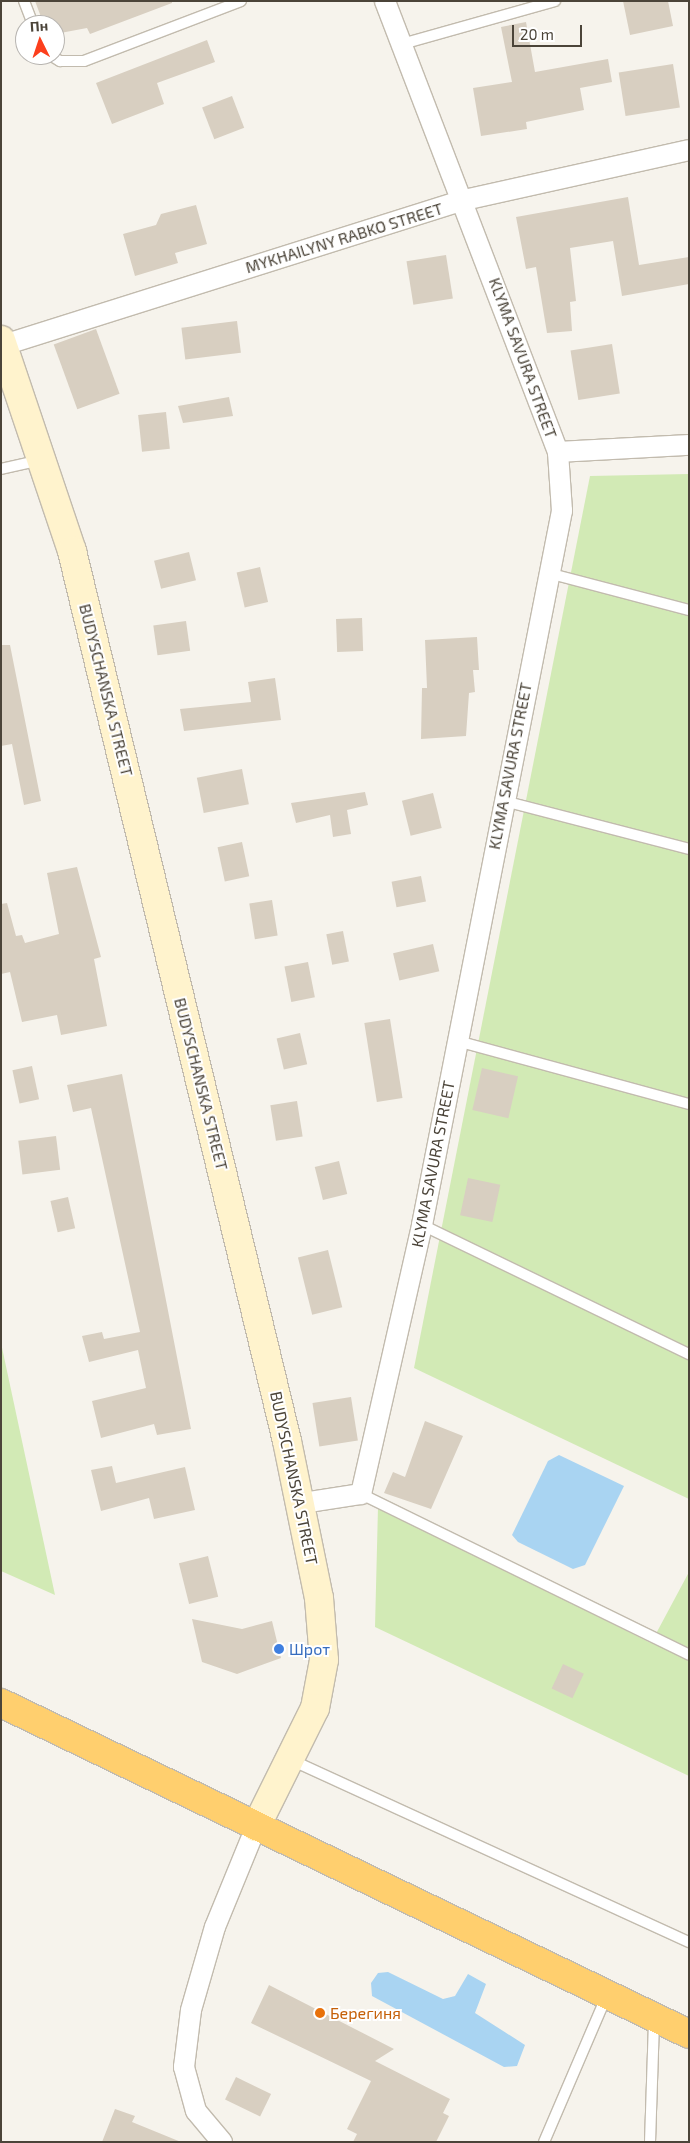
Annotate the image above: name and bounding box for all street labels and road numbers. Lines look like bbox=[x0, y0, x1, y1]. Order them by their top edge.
street label: MYKHAILYNY RABKO STREET bbox=[243, 199, 445, 277]
street label: KLYMA SAVURA STREET bbox=[485, 275, 561, 441]
street label: BUDYSCHANSKA STREET bbox=[75, 602, 137, 778]
street label: KLYMA SAVURA STREET bbox=[484, 681, 536, 851]
street label: BUDYSCHANSKA STREET bbox=[170, 996, 232, 1172]
street label: KLYMA SAVURA STREET bbox=[407, 1079, 459, 1249]
street label: BUDYSCHANSKA STREET bbox=[266, 1389, 322, 1567]

